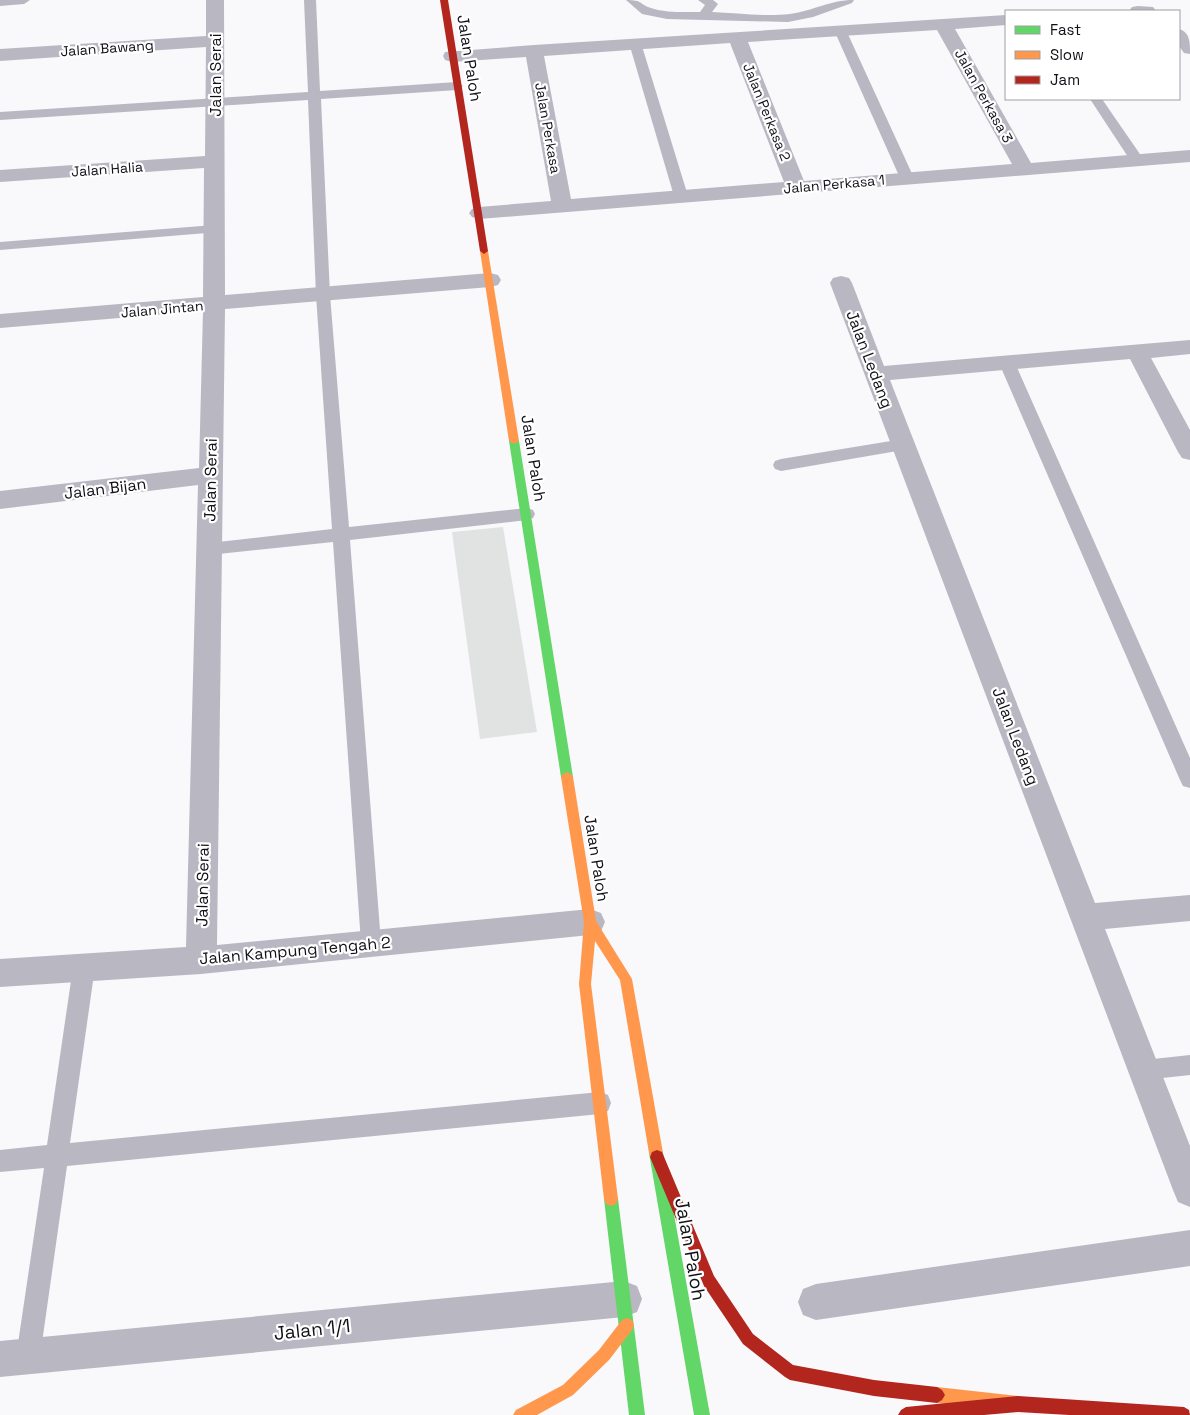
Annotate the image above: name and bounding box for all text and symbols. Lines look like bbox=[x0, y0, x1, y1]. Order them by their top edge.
legend bbox=[1005, 10, 1180, 100]
street label: Jalan Paloh bbox=[452, 13, 487, 103]
text: Fast bbox=[1050, 20, 1081, 39]
street label: Jalan Serai bbox=[205, 33, 226, 117]
street label: Jalan Bawang bbox=[60, 36, 154, 60]
text: Slow bbox=[1050, 45, 1084, 64]
street label: Jalan Perkasa 3 bbox=[951, 46, 1017, 146]
street label: Jalan Perkasa 2 bbox=[739, 60, 795, 164]
text: Jam bbox=[1050, 70, 1080, 89]
street label: Jalan Perkasa bbox=[531, 81, 565, 175]
street label: Jalan Halia bbox=[71, 158, 143, 180]
street label: Jalan Perkasa 1 bbox=[783, 171, 885, 197]
street label: Jalan Jintan bbox=[120, 296, 204, 322]
street label: Jalan Ledang bbox=[841, 307, 898, 411]
street label: Jalan Paloh bbox=[516, 413, 551, 503]
street label: Jalan Serai bbox=[199, 438, 222, 522]
street label: Jalan Bijan bbox=[63, 473, 147, 504]
street label: Jalan Ledang bbox=[987, 684, 1044, 788]
street label: Jalan Paloh bbox=[579, 813, 614, 903]
street label: Jalan Serai bbox=[191, 843, 214, 927]
street label: Jalan Kampung Tengah 2 bbox=[198, 932, 392, 969]
street label: Jalan Paloh bbox=[669, 1196, 712, 1302]
street label: Jalan 1/1 bbox=[273, 1313, 352, 1346]

